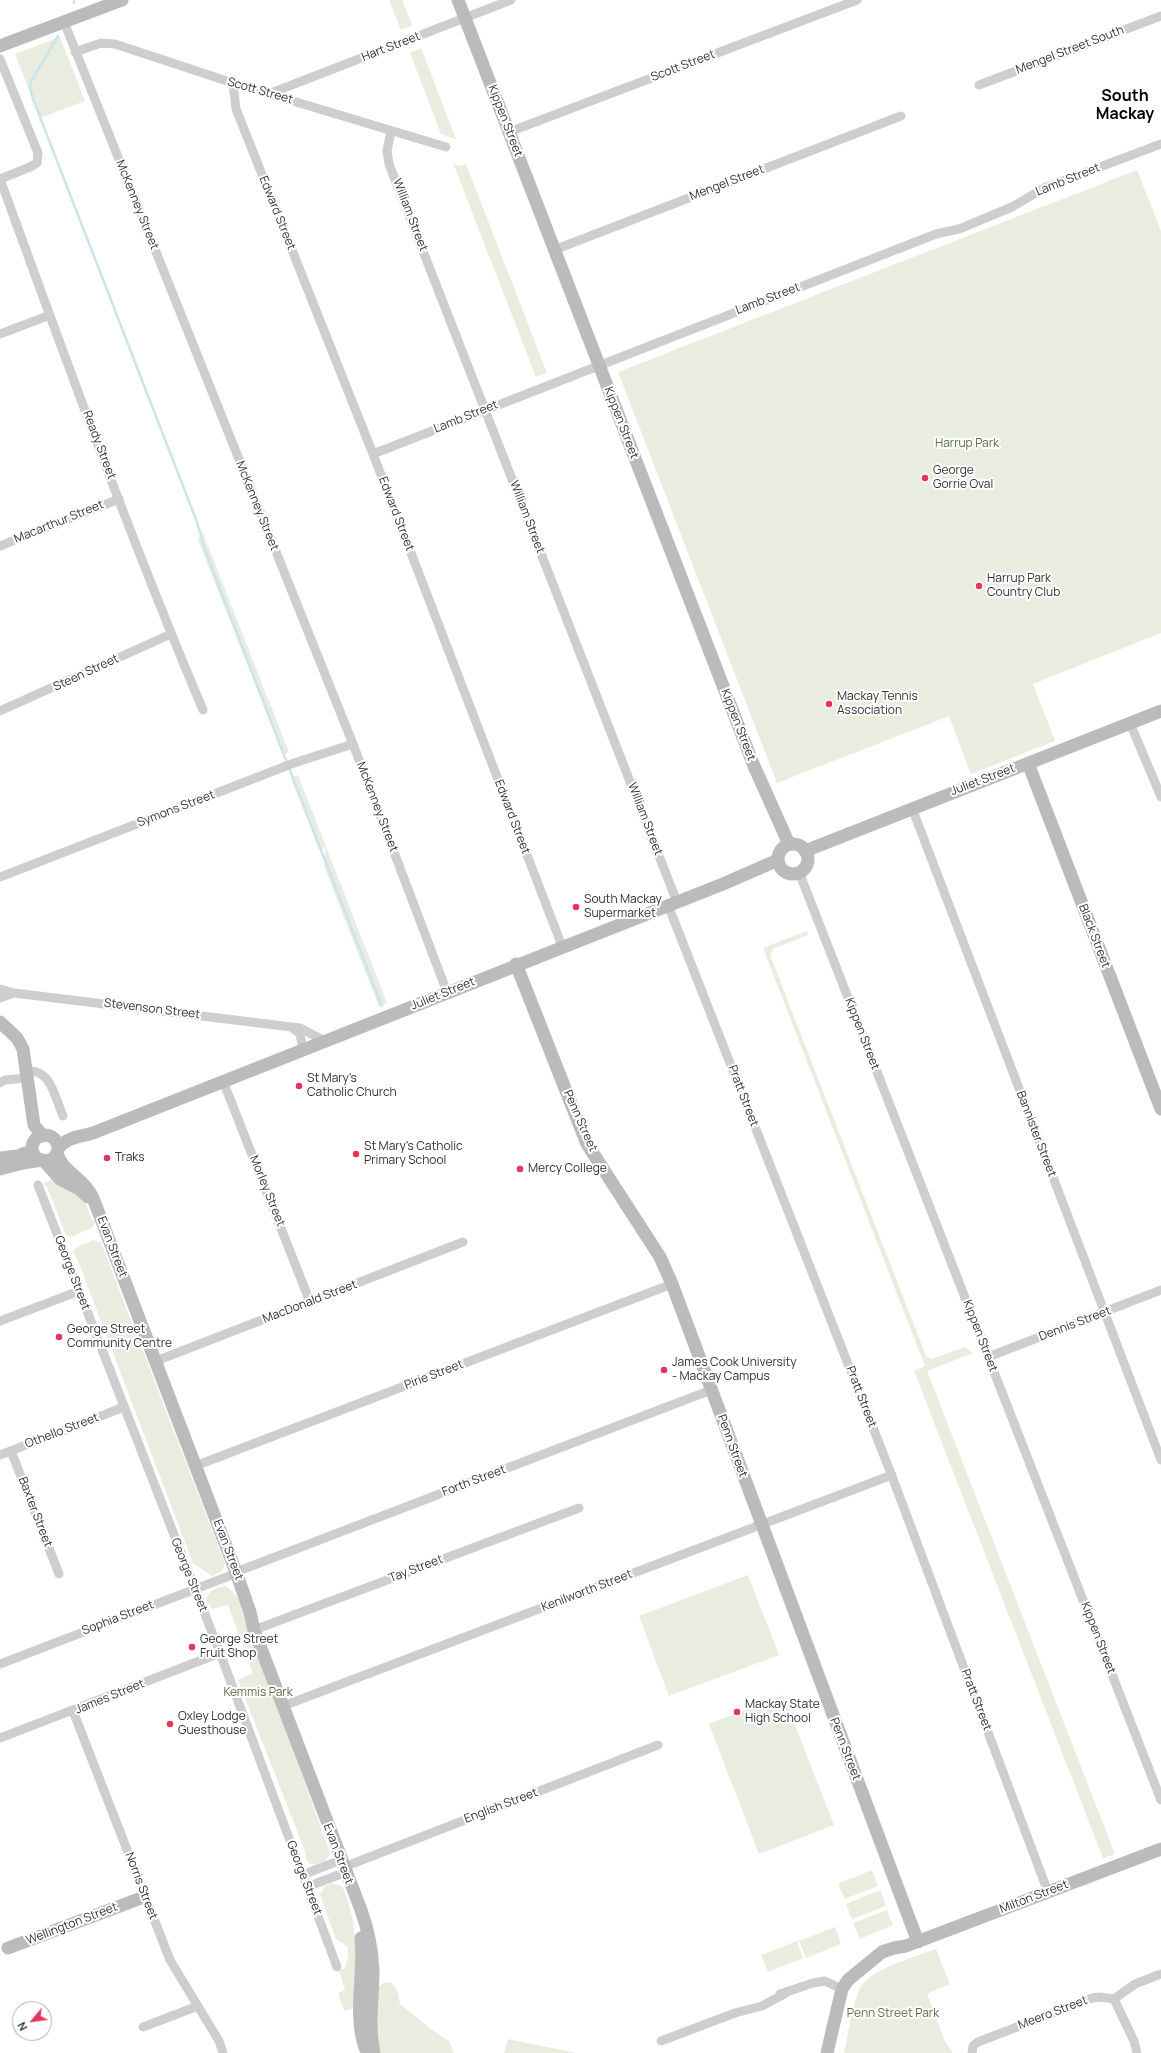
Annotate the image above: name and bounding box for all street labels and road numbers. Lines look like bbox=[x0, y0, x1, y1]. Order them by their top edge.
street label: Mengel Street South bbox=[1014, 23, 1126, 77]
street label: Hart Street bbox=[360, 29, 422, 65]
street label: Scott Street bbox=[649, 47, 717, 85]
street label: Scott Street bbox=[226, 75, 294, 107]
street label: Kippen Street bbox=[485, 83, 525, 159]
street label: McKenney Street bbox=[112, 158, 162, 252]
street label: Lamb Street bbox=[1034, 161, 1102, 199]
street label: Mengel Street bbox=[688, 162, 766, 204]
street label: Edward Street bbox=[256, 174, 298, 252]
street label: William Street bbox=[390, 177, 430, 253]
street label: Lamb Street bbox=[734, 280, 802, 318]
street label: Kippen Street bbox=[601, 385, 641, 461]
street label: Lamb Street bbox=[432, 398, 500, 436]
street label: Ready Street bbox=[79, 409, 119, 481]
street label: McKenney Street bbox=[232, 459, 282, 553]
street label: Edward Street bbox=[375, 475, 417, 553]
street label: William Street bbox=[507, 479, 547, 555]
street label: Macarthur Street bbox=[12, 497, 106, 547]
street label: Steen Street bbox=[51, 652, 121, 694]
street label: Kippen Street bbox=[718, 687, 758, 763]
street label: McKenney Street bbox=[353, 760, 401, 854]
street label: Juliet Street bbox=[949, 761, 1017, 799]
street label: Edward Street bbox=[491, 778, 533, 856]
street label: William Street bbox=[625, 781, 665, 857]
street label: Symons Street bbox=[135, 788, 217, 830]
street label: Black Street bbox=[1075, 902, 1113, 970]
street label: Juliet Street bbox=[409, 975, 477, 1013]
street label: Stevenson Street bbox=[103, 996, 201, 1022]
street label: Kippen Street bbox=[842, 996, 882, 1072]
street label: Pratt Street bbox=[725, 1063, 761, 1129]
street label: Penn Street bbox=[560, 1088, 600, 1154]
street label: Bannister Street bbox=[1013, 1089, 1059, 1179]
street label: Morley Street bbox=[246, 1153, 288, 1229]
street label: Evan Street bbox=[94, 1215, 130, 1279]
street label: George Street bbox=[51, 1234, 93, 1312]
street label: MacDonald Street bbox=[261, 1277, 359, 1327]
street label: Kippen Street bbox=[960, 1298, 1000, 1374]
street label: Dennis Street bbox=[1037, 1304, 1113, 1344]
street label: Pirie Street bbox=[403, 1357, 465, 1393]
street label: Pratt Street bbox=[843, 1364, 879, 1430]
street label: Othello Street bbox=[23, 1410, 101, 1452]
street label: Penn Street bbox=[714, 1413, 750, 1479]
street label: Forth Street bbox=[440, 1462, 508, 1500]
street label: Baxter Street bbox=[15, 1475, 55, 1549]
street label: Evan Street bbox=[210, 1518, 246, 1582]
street label: George Street bbox=[168, 1536, 210, 1614]
street label: Tay Street bbox=[387, 1552, 445, 1586]
street label: Kenilworth Street bbox=[540, 1567, 634, 1615]
street label: Sophia Street bbox=[80, 1598, 156, 1638]
street label: Kippen Street bbox=[1078, 1600, 1118, 1676]
street label: Pratt Street bbox=[958, 1667, 994, 1733]
street label: James Street bbox=[73, 1677, 147, 1717]
street label: Penn Street bbox=[826, 1716, 864, 1782]
street label: English Street bbox=[462, 1785, 540, 1827]
street label: Evan Street bbox=[320, 1822, 356, 1886]
street label: George Street bbox=[283, 1839, 325, 1917]
street label: Norris Street bbox=[122, 1850, 160, 1922]
street label: Milton Street bbox=[998, 1877, 1070, 1917]
street label: Wellington Street bbox=[24, 1900, 120, 1948]
street label: Meero Street bbox=[1016, 1993, 1090, 2033]

